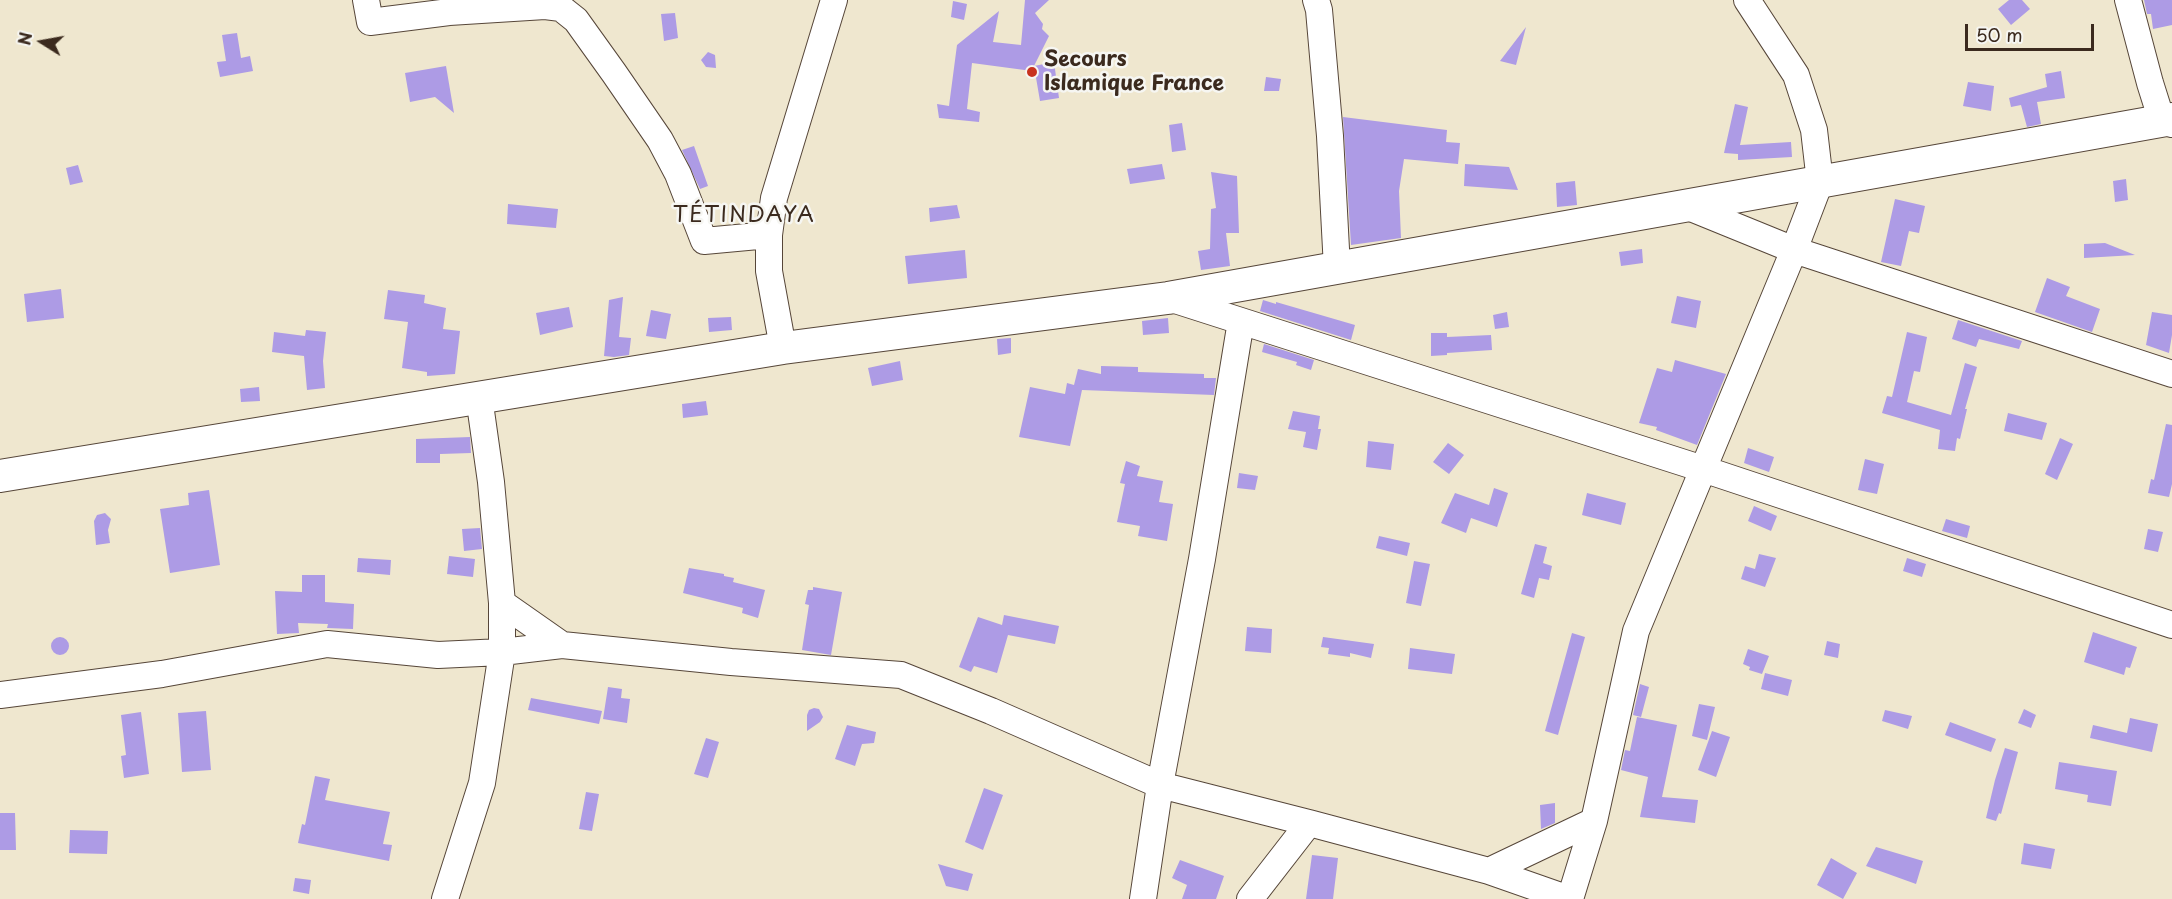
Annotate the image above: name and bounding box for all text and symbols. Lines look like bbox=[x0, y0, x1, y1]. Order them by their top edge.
north arrow bbox=[12, 12, 72, 72]
scale bar bbox=[1968, 12, 2097, 50]
text: 50 m bbox=[1976, 21, 2023, 48]
text: N bbox=[11, 30, 37, 47]
place label: Secours Islamique France bbox=[1044, 47, 1224, 97]
marker: Secours Islamique France bbox=[1025, 65, 1039, 79]
district label: TÉTINDAYA bbox=[673, 203, 815, 229]

